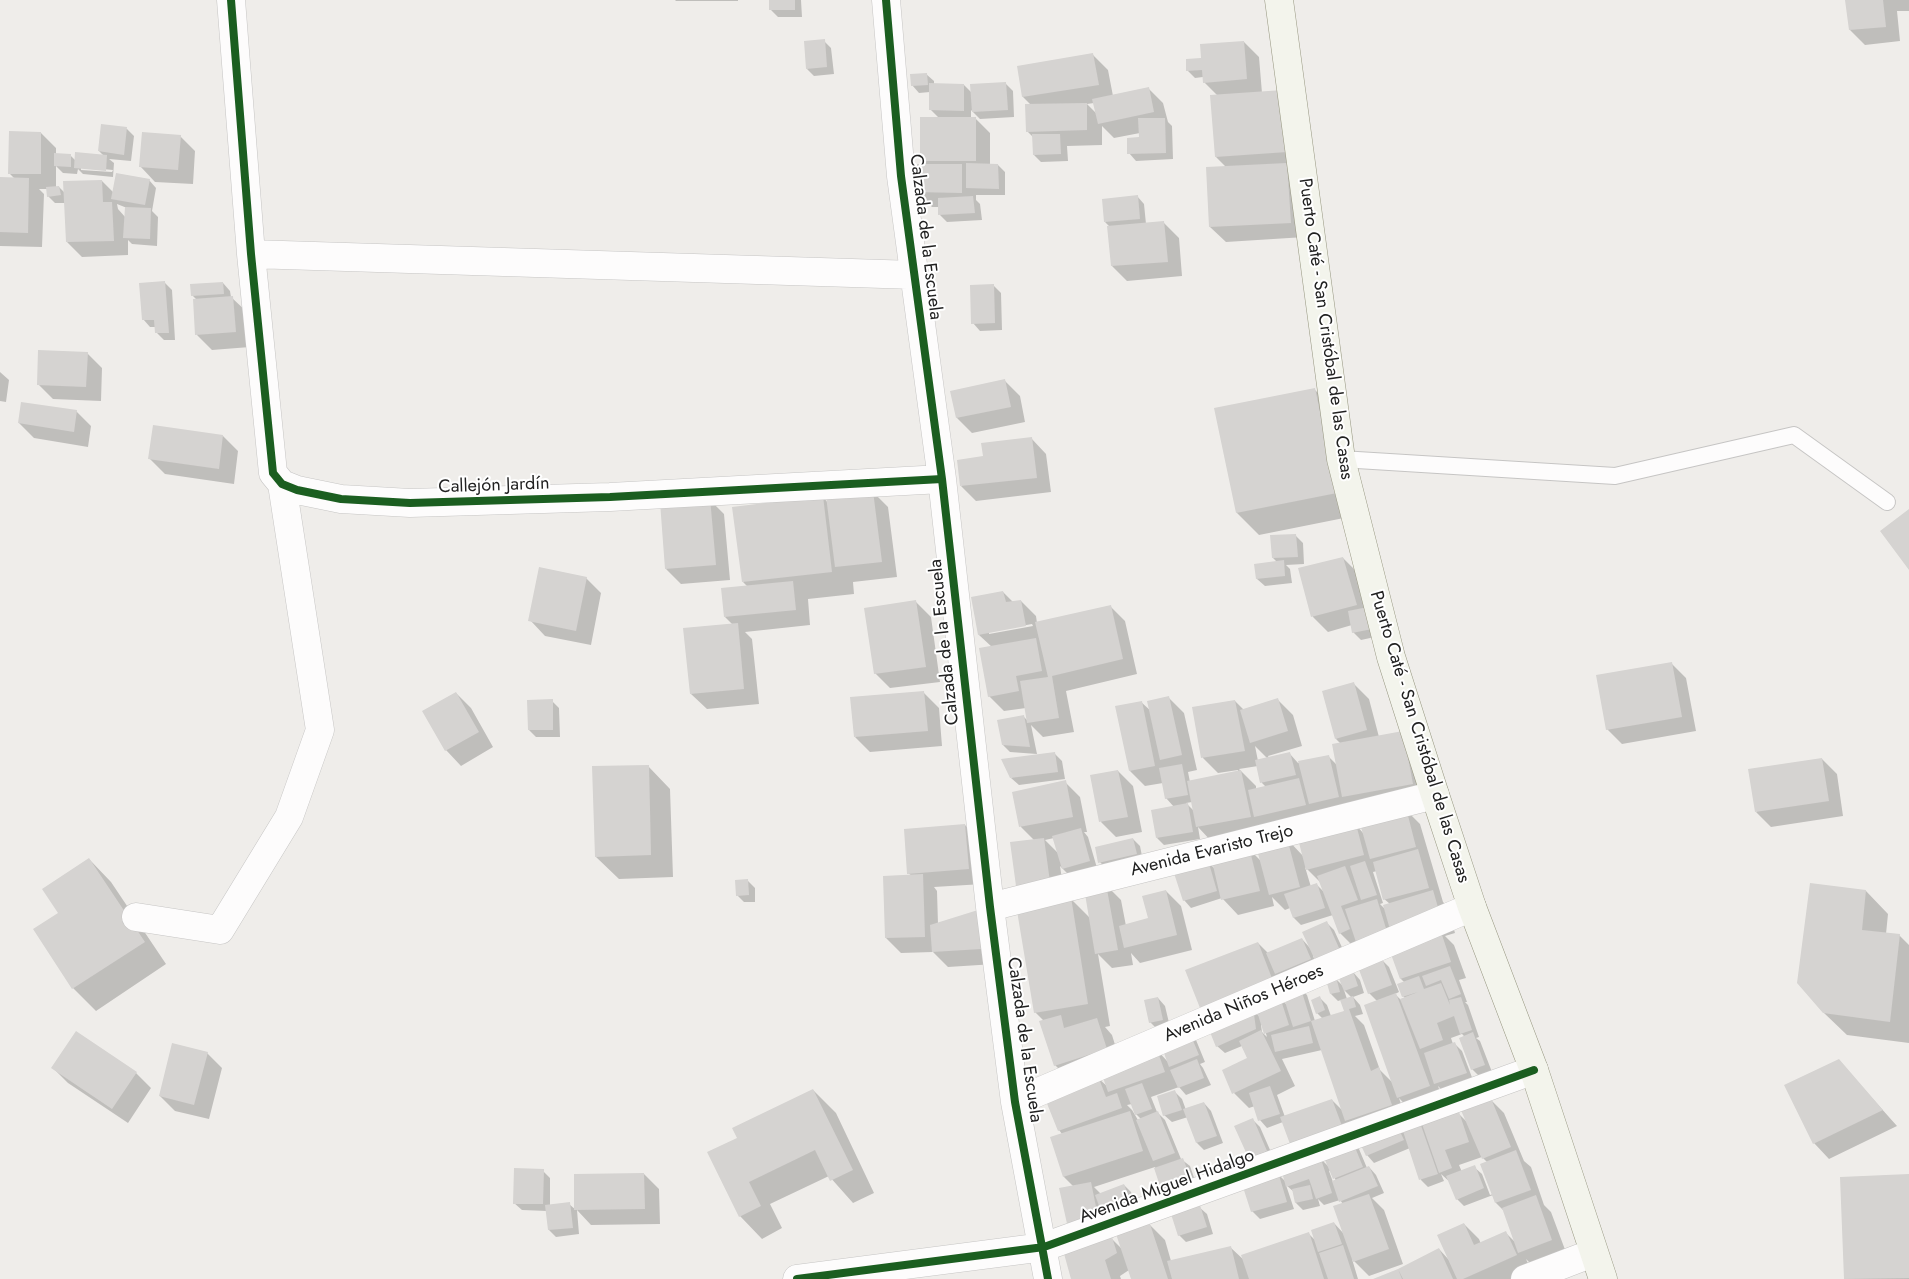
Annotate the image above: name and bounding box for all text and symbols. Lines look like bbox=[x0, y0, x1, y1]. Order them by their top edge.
street label: Calzada de la Escuela bbox=[904, 153, 946, 321]
street label: Puerto Caté - San Cristóbal de las Casas bbox=[1293, 177, 1357, 481]
street label: Callejón Jardín bbox=[438, 473, 550, 499]
street label: Calzada de la Escuela bbox=[926, 558, 964, 726]
street label: Puerto Caté - San Cristóbal de las Casas bbox=[1364, 588, 1474, 886]
street label: Avenida Evaristo Trejo bbox=[1128, 820, 1296, 882]
street label: Calzada de la Escuela bbox=[1002, 956, 1046, 1124]
street label: Avenida Niños Héroes bbox=[1161, 961, 1327, 1047]
street label: Avenida Miguel Hidalgo bbox=[1076, 1145, 1258, 1229]

